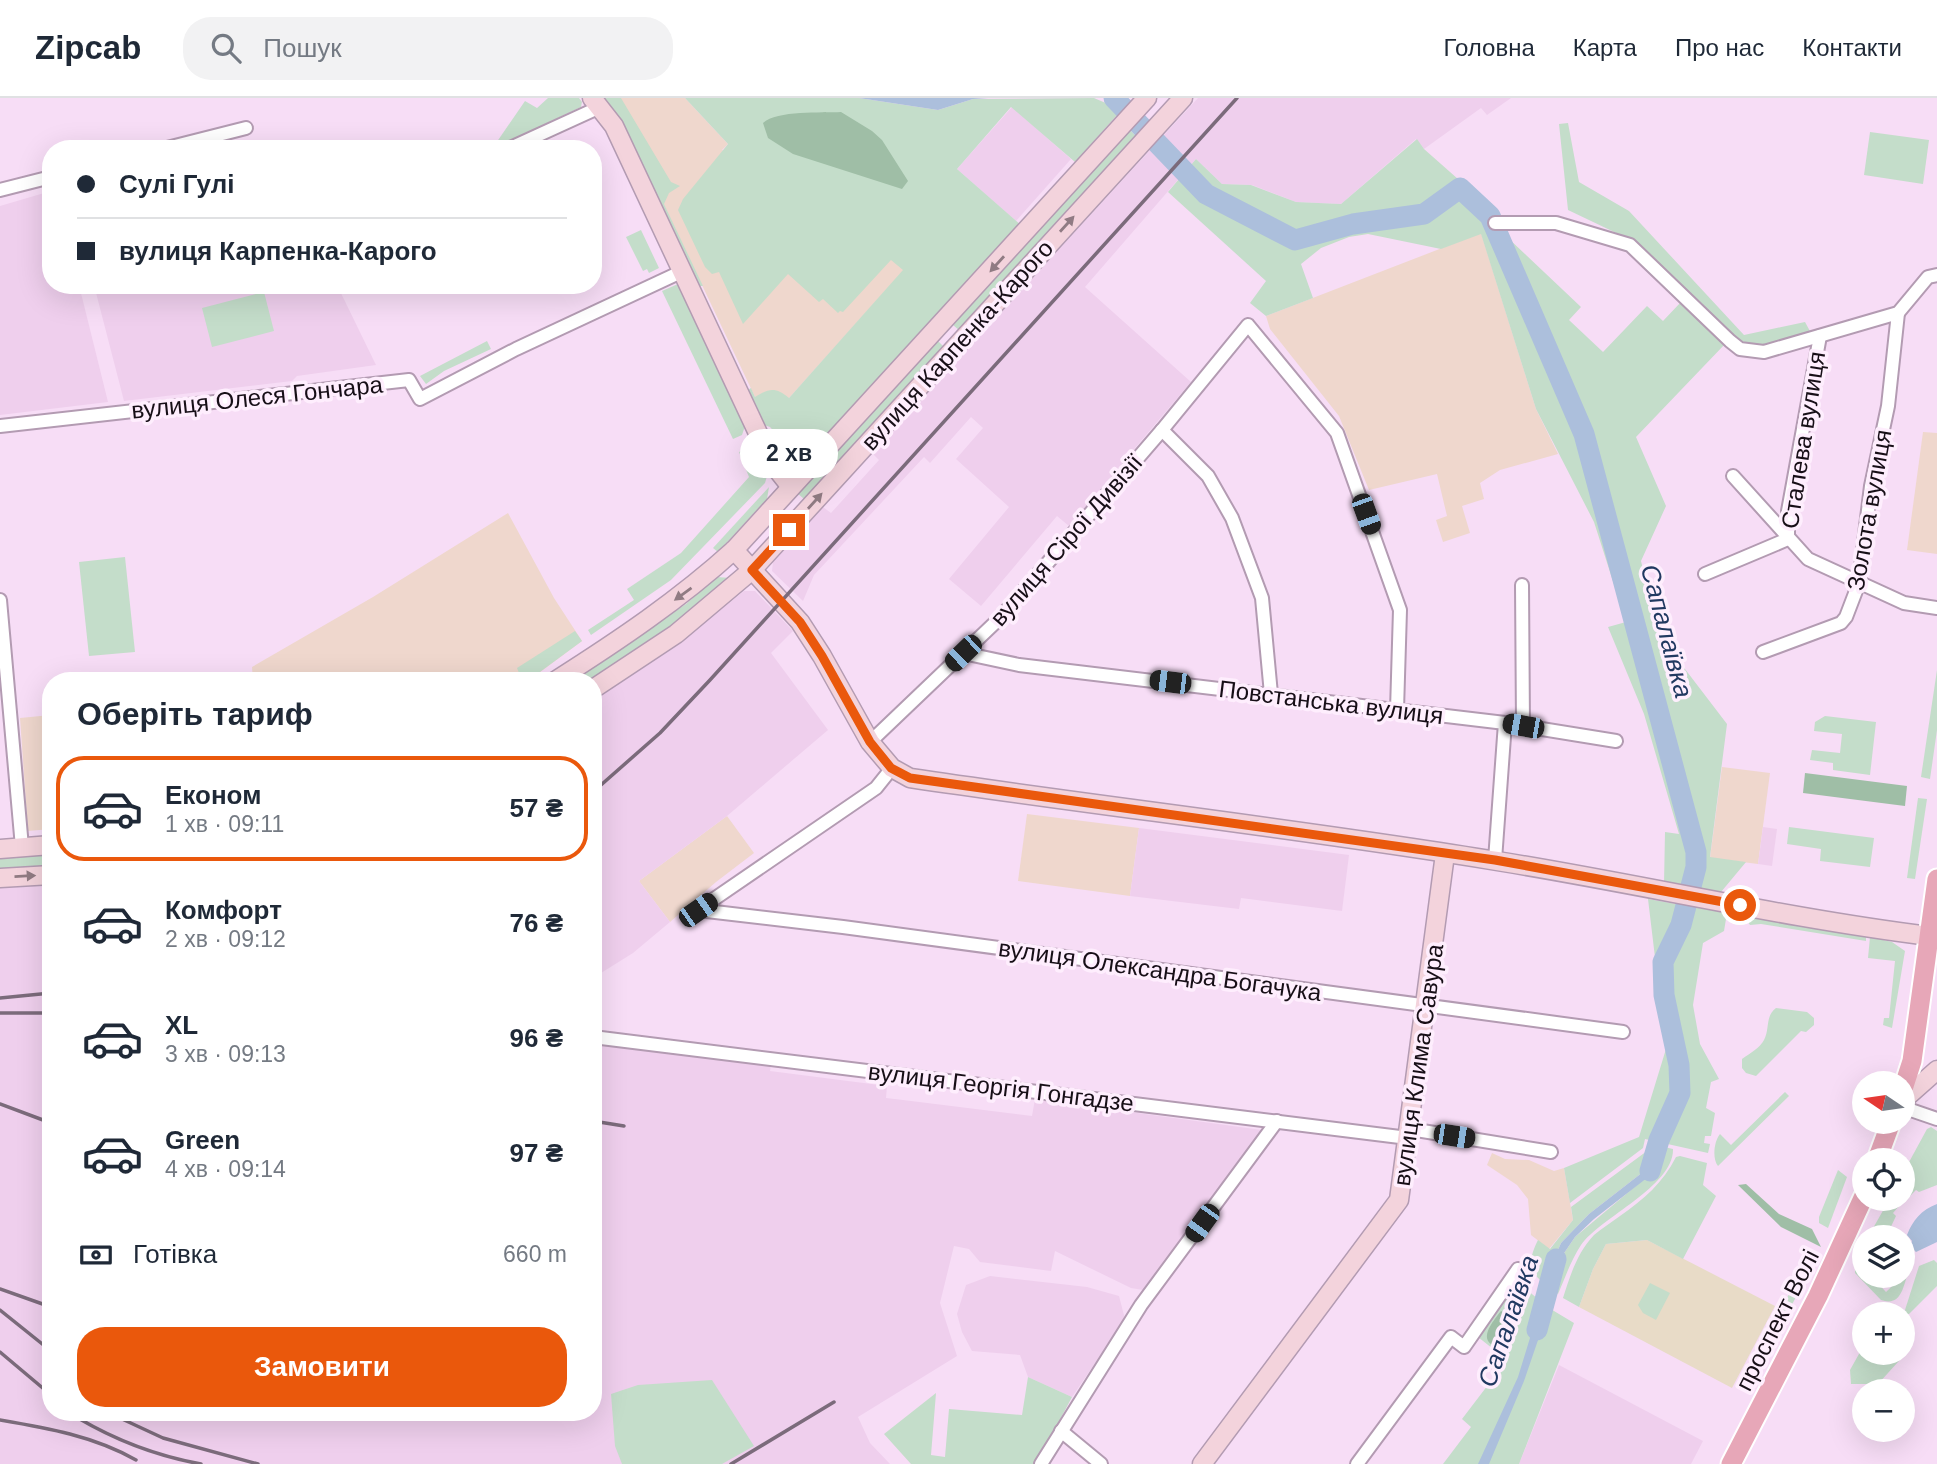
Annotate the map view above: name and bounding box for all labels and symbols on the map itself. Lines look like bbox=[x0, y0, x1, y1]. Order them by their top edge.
one-way arrow bbox=[1059, 215, 1075, 233]
street label: вулиця Карпенка-Карого bbox=[856, 235, 1058, 455]
one-way arrow bbox=[989, 255, 1005, 272]
street label: Сталева вулиця bbox=[1776, 349, 1830, 531]
street label: вулиця Олеся Гончара bbox=[130, 370, 385, 424]
street label: Золота вулиця bbox=[1842, 427, 1896, 593]
callout: 2 хв bbox=[740, 428, 838, 478]
street label: вулиця Сірої Дивізії bbox=[984, 449, 1148, 631]
car bbox=[1349, 491, 1384, 537]
one-way arrow bbox=[807, 492, 823, 510]
route end bbox=[773, 514, 805, 546]
water label: Сапалаївка bbox=[1635, 561, 1699, 701]
one-way arrow bbox=[674, 587, 692, 602]
car bbox=[941, 631, 986, 675]
car bbox=[1148, 669, 1193, 695]
street label: Повстанська вулиця bbox=[1217, 675, 1445, 729]
car bbox=[1501, 712, 1546, 740]
one-way arrow bbox=[15, 871, 37, 882]
car bbox=[675, 889, 722, 931]
route start bbox=[1724, 889, 1756, 921]
street label: вулиця Олександра Богачука bbox=[997, 934, 1324, 1006]
street label: вулиця Клима Савура bbox=[1388, 942, 1448, 1188]
street label: вулиця Георгія Гонгадзе bbox=[867, 1057, 1135, 1117]
north arrow bbox=[1852, 1071, 1914, 1134]
car bbox=[1432, 1122, 1477, 1150]
car bbox=[1182, 1200, 1223, 1246]
street label: проспект Волі bbox=[1730, 1245, 1824, 1395]
water label: Сапалаївка bbox=[1472, 1251, 1544, 1391]

